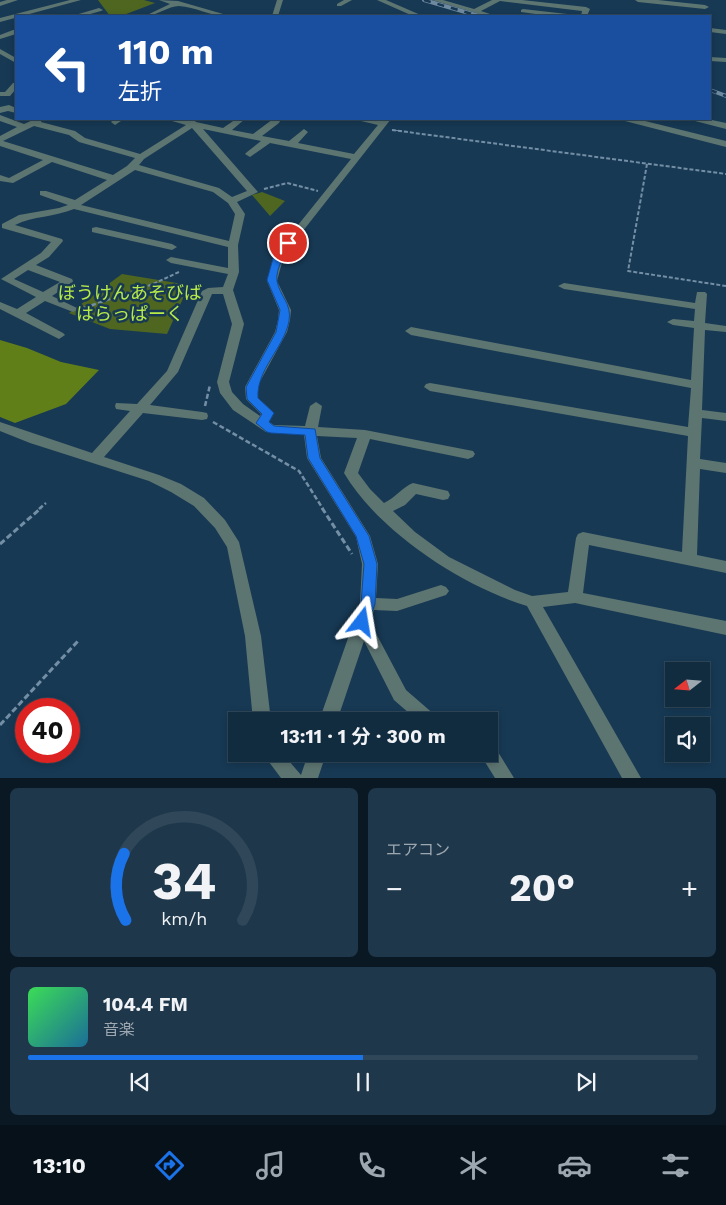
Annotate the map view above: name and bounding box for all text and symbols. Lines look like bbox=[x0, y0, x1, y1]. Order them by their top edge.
text: 110 m bbox=[118, 31, 214, 73]
icon: left bbox=[35, 35, 100, 100]
text: 左折 bbox=[118, 79, 162, 104]
pin bbox=[267, 222, 309, 264]
icon: arrive bbox=[274, 229, 302, 257]
park label: ぼうけんあそびば はらっぱーく bbox=[58, 282, 202, 324]
position arrow bbox=[335, 595, 387, 647]
north arrow bbox=[665, 662, 710, 708]
map controls bbox=[665, 662, 710, 762]
speed limit sign: 40 bbox=[15, 698, 80, 763]
button: sound bbox=[665, 717, 710, 762]
text: 13:11 · 1 分 · 300 m bbox=[280, 725, 446, 748]
text: エアコン bbox=[386, 840, 450, 859]
text: 34 bbox=[152, 851, 216, 912]
text: 20° bbox=[509, 866, 575, 910]
text: − bbox=[386, 872, 403, 905]
text: + bbox=[681, 872, 698, 905]
text: km/h bbox=[161, 908, 207, 929]
text: 104.4 FM bbox=[103, 993, 188, 1016]
text: 音楽 bbox=[103, 1020, 135, 1039]
icon: previous bbox=[126, 1068, 154, 1096]
icon: pause bbox=[349, 1068, 377, 1096]
icon: next bbox=[572, 1068, 600, 1096]
icon: directions bbox=[152, 1148, 187, 1183]
icon: music bbox=[253, 1148, 288, 1183]
icon: phone bbox=[354, 1148, 389, 1183]
icon: climate bbox=[456, 1148, 491, 1183]
icon: car bbox=[557, 1148, 592, 1183]
icon: filters bbox=[658, 1148, 693, 1183]
text: 13:10 bbox=[33, 1153, 86, 1178]

